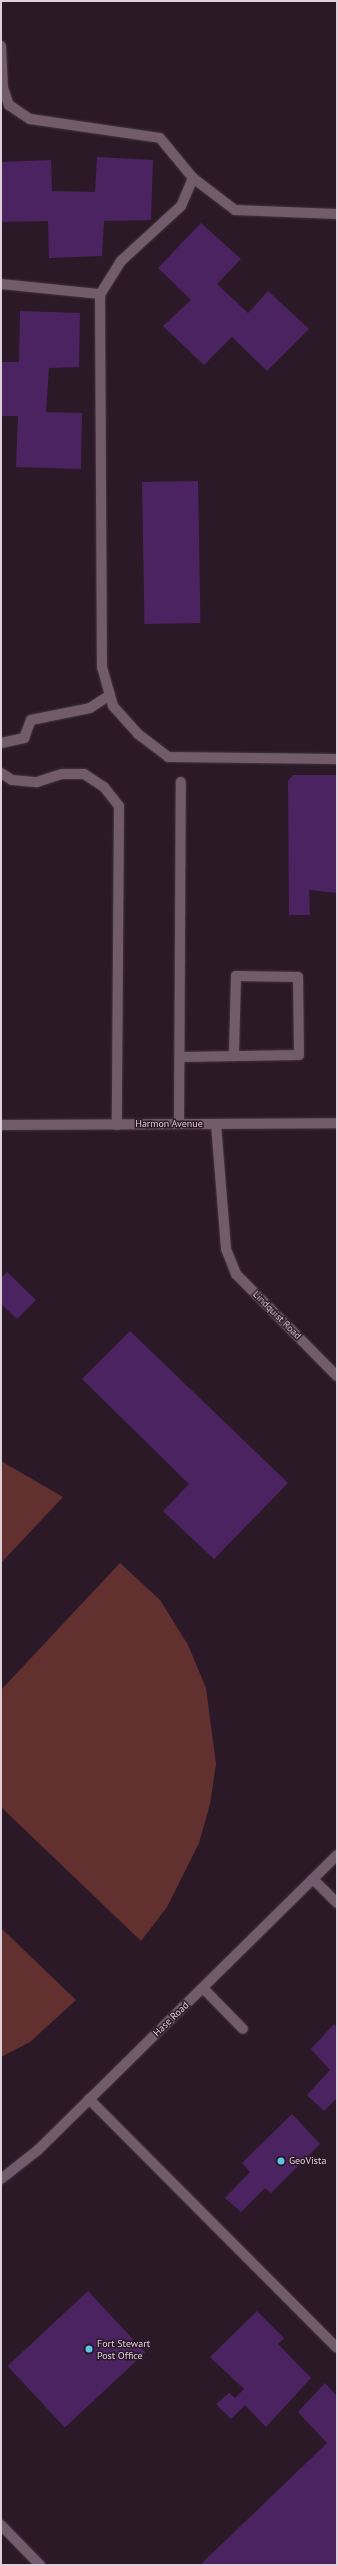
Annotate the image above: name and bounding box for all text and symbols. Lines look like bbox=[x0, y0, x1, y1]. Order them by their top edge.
street label: Harmon Avenue bbox=[135, 1118, 203, 1130]
street label: Lindquist Road bbox=[250, 1288, 304, 1342]
street label: Hase Road bbox=[151, 1999, 191, 2039]
place label: GeoVista bbox=[289, 2155, 326, 2167]
marker: GeoVista bbox=[276, 2156, 286, 2166]
place label: Fort Stewart Post Office bbox=[97, 2337, 150, 2360]
marker: Fort Stewart Post Office bbox=[84, 2344, 94, 2354]

